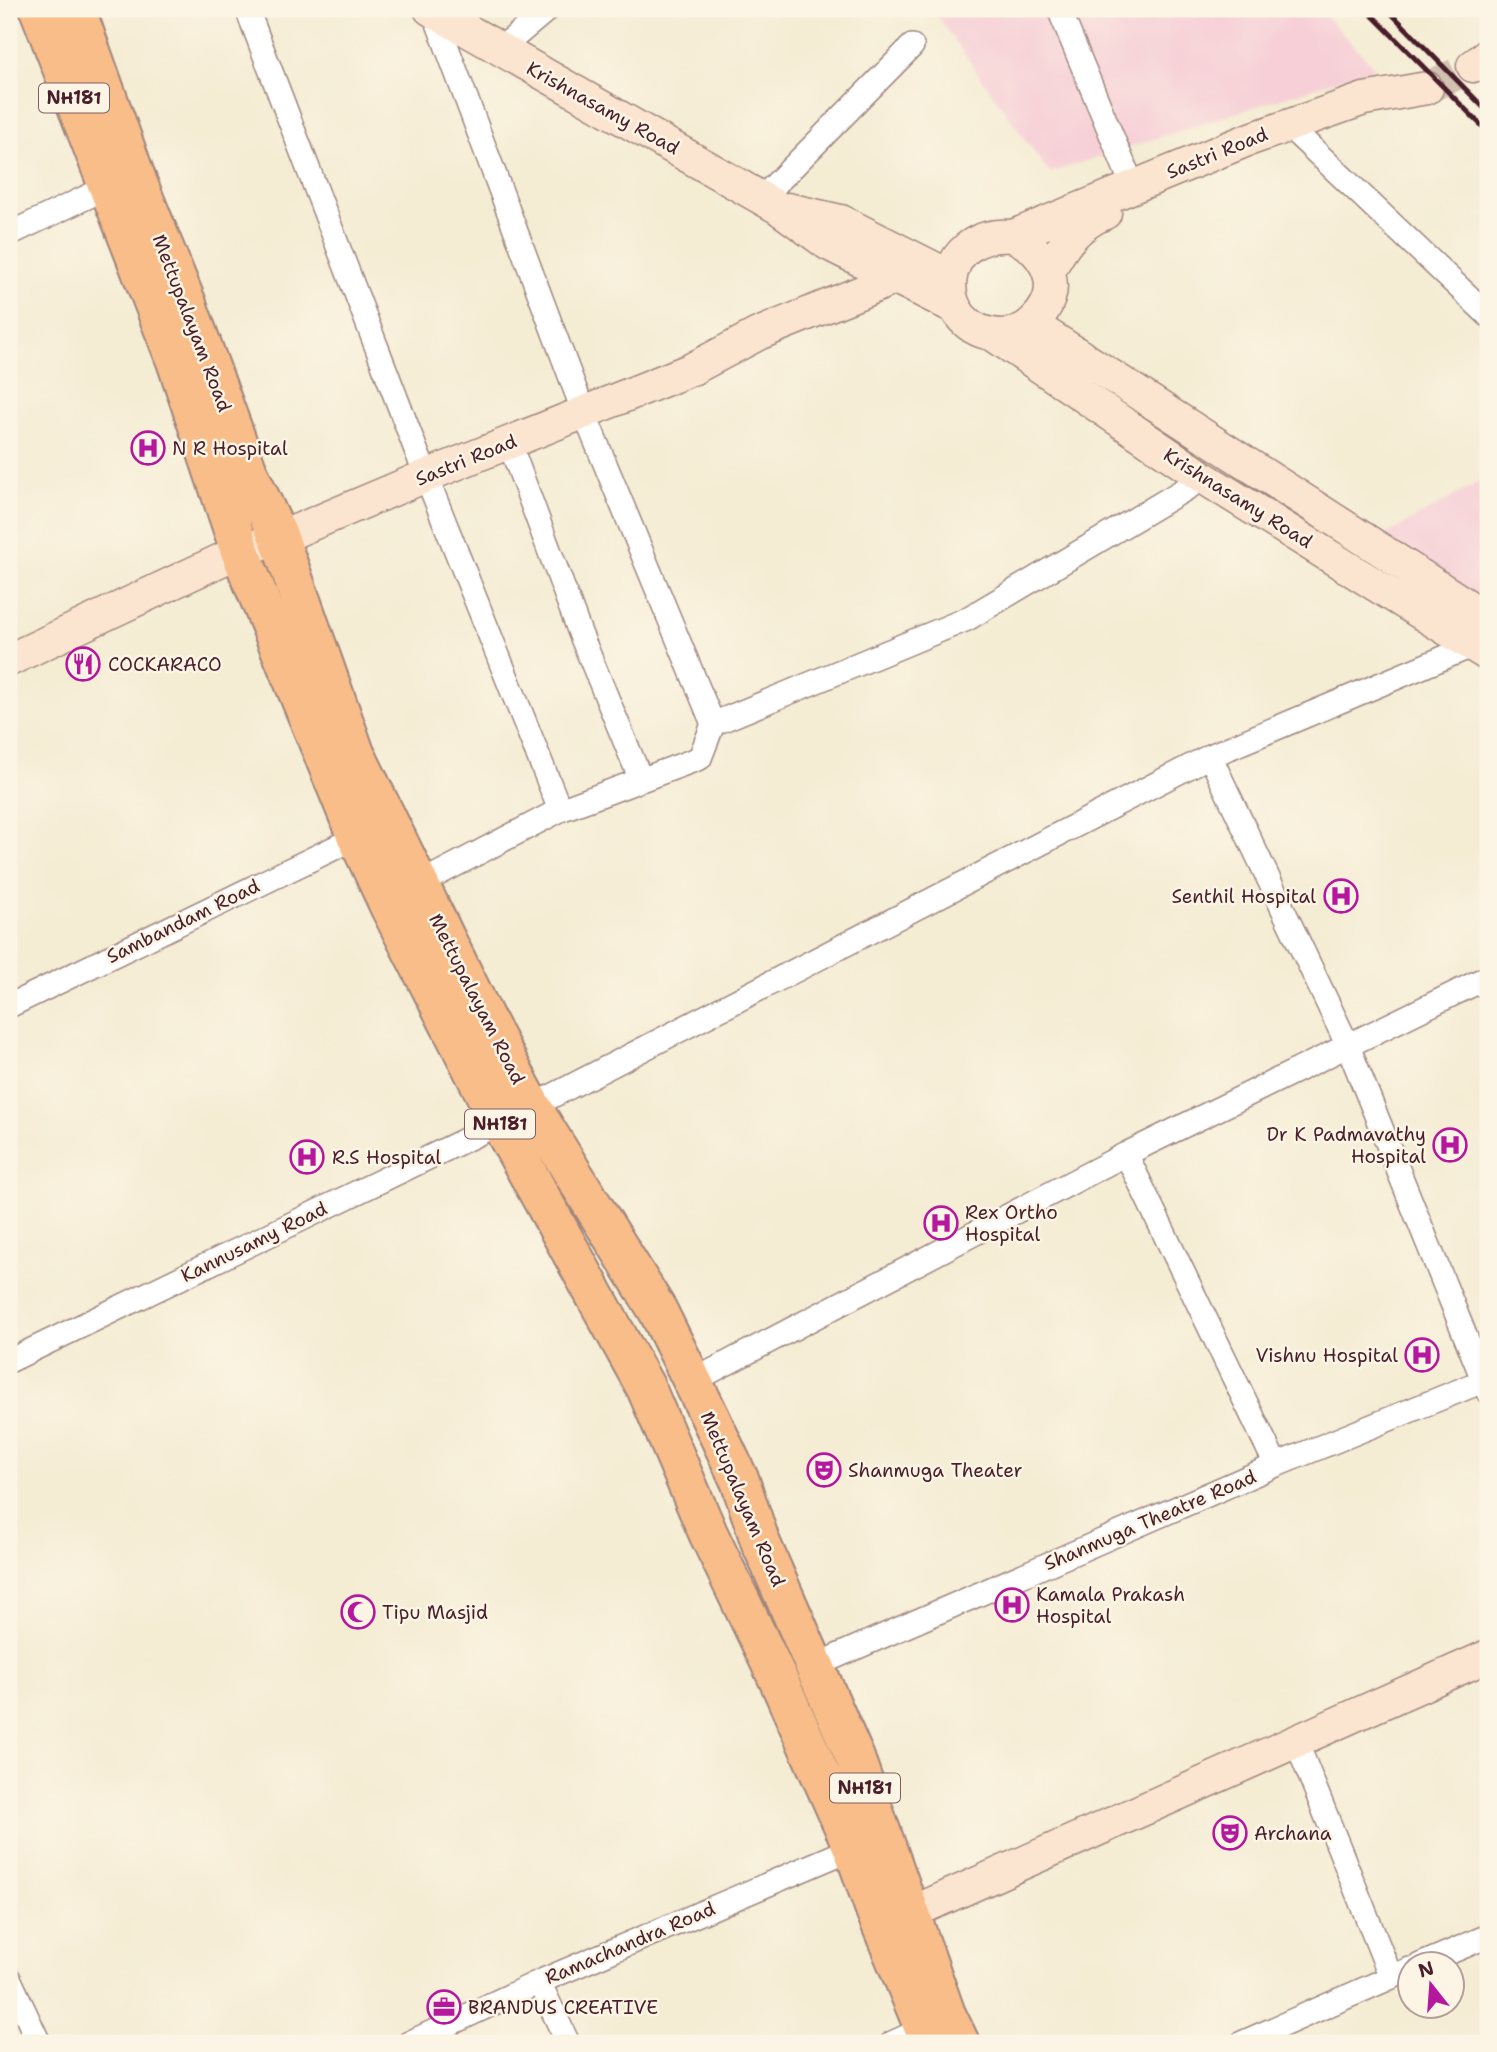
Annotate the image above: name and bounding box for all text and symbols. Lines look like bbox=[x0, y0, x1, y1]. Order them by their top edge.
street label: Krishnasamy Road bbox=[522, 56, 684, 160]
road number: NH181 bbox=[39, 84, 109, 113]
street label: Sastri Road bbox=[1163, 121, 1271, 185]
street label: Mettupalayam Road bbox=[147, 231, 237, 415]
street label: Sastri Road bbox=[412, 428, 520, 492]
hospital icon: N R Hospital bbox=[129, 429, 167, 467]
place label: N R Hospital bbox=[172, 436, 288, 461]
street label: Krishnasamy Road bbox=[1159, 442, 1317, 554]
restaurant icon: COCKARACO bbox=[64, 645, 102, 683]
place label: COCKARACO bbox=[108, 652, 222, 677]
street label: Sambandam Road bbox=[102, 873, 264, 969]
hospital icon: Senthil Hospital bbox=[1322, 877, 1360, 915]
place label: Senthil Hospital bbox=[1171, 884, 1316, 909]
street label: Mettupalayam Road bbox=[423, 909, 531, 1089]
road number: NH181 bbox=[465, 1110, 535, 1139]
place label: Dr K Padmavathy Hospital bbox=[1266, 1122, 1426, 1169]
hospital icon: Dr K Padmavathy Hospital bbox=[1431, 1126, 1469, 1164]
hospital icon: R.S Hospital bbox=[288, 1138, 326, 1176]
place label: R.S Hospital bbox=[332, 1145, 442, 1170]
street label: Kannusamy Road bbox=[177, 1196, 331, 1288]
place label: Rex Ortho Hospital bbox=[965, 1200, 1058, 1247]
hospital icon: Rex Ortho Hospital bbox=[922, 1204, 960, 1242]
hospital icon: Vishnu Hospital bbox=[1403, 1336, 1441, 1374]
place label: Vishnu Hospital bbox=[1255, 1343, 1398, 1368]
street label: Mettupalayam Road bbox=[695, 1407, 791, 1591]
theatre icon: Shanmuga Theater bbox=[805, 1451, 843, 1489]
place label: Shanmuga Theater bbox=[848, 1458, 1023, 1483]
street label: Shanmuga Theatre Road bbox=[1040, 1464, 1260, 1576]
place label: Kamala Prakash Hospital bbox=[1036, 1582, 1185, 1629]
hospital icon: Kamala Prakash Hospital bbox=[993, 1586, 1031, 1624]
mosque icon: Tipu Masjid bbox=[339, 1593, 377, 1631]
place label: Tipu Masjid bbox=[382, 1600, 488, 1625]
road number: NH181 bbox=[830, 1773, 900, 1802]
theatre icon: Archana bbox=[1211, 1814, 1249, 1852]
place label: Archana bbox=[1254, 1821, 1332, 1846]
street label: Ramachandra Road bbox=[541, 1896, 719, 1990]
north arrow bbox=[1396, 1951, 1466, 2021]
text: N bbox=[1415, 1955, 1437, 1983]
office icon: BRANDUS CREATIVE bbox=[425, 1988, 463, 2026]
place label: BRANDUS CREATIVE bbox=[468, 1995, 658, 2020]

